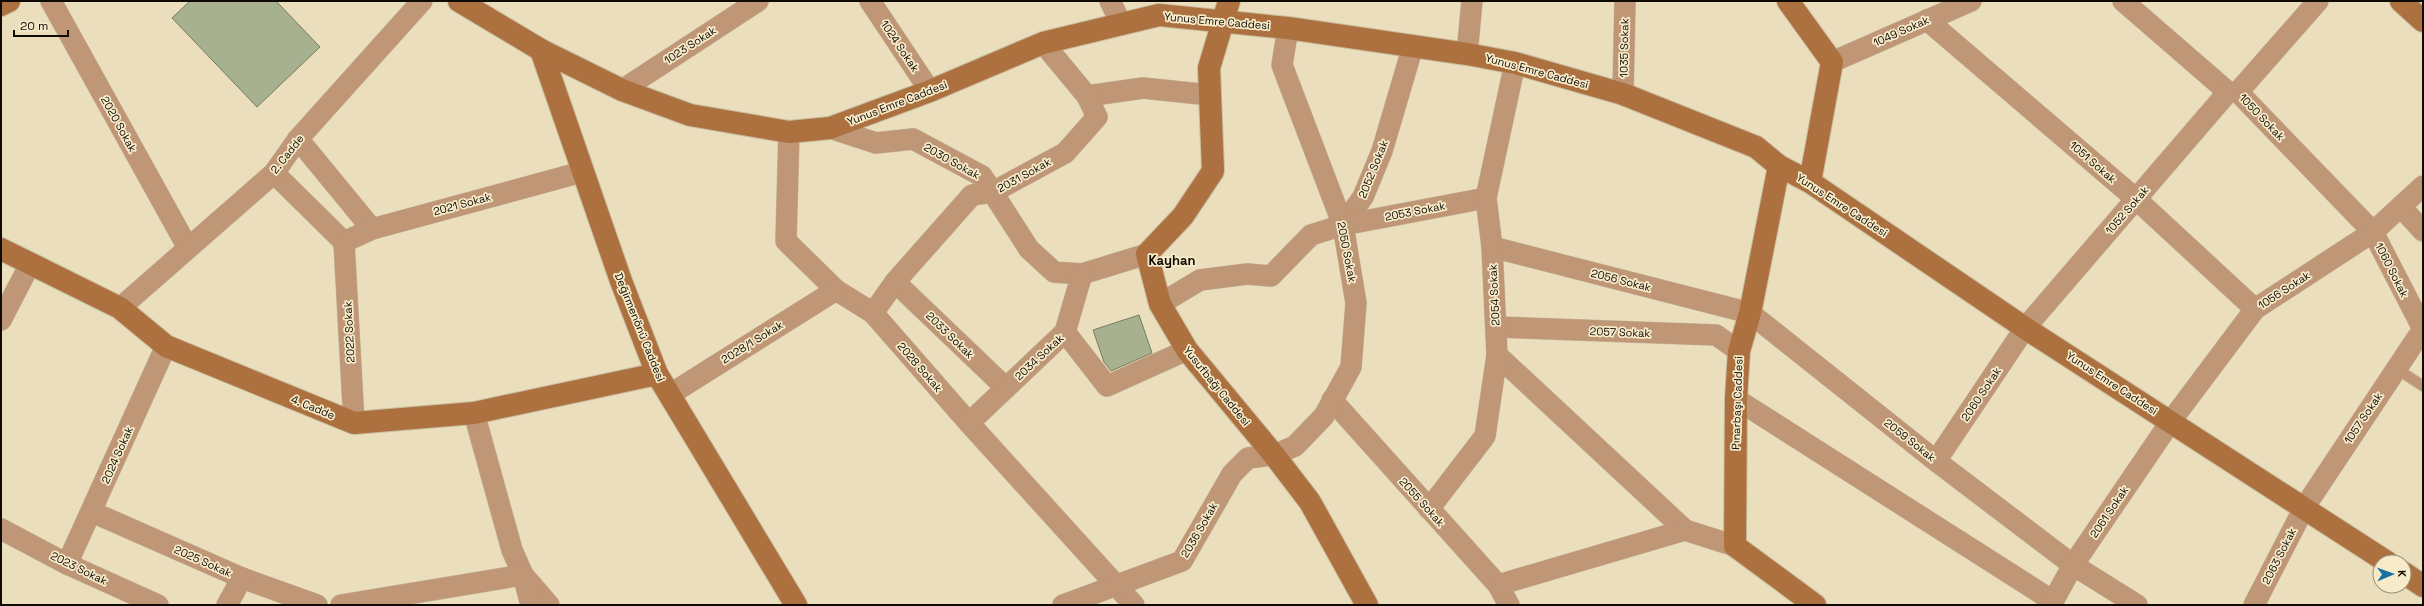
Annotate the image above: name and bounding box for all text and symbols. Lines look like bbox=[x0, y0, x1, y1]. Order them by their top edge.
street label: Yunus Emre Caddesi bbox=[1164, 9, 1271, 33]
scale bar bbox=[14, 12, 68, 38]
street label: 1049 Sokak bbox=[1871, 12, 1931, 50]
text: 20 m bbox=[20, 18, 48, 34]
street label: 1024 Sokak bbox=[878, 18, 922, 75]
street label: 1035 Sokak bbox=[1616, 18, 1632, 78]
street label: 1023 Sokak bbox=[661, 23, 719, 67]
street label: Yunus Emre Caddesi bbox=[1484, 51, 1590, 92]
street label: Yunus Emre Caddesi bbox=[845, 77, 949, 129]
street label: 1050 Sokak bbox=[2236, 91, 2288, 143]
street label: 2020 Sokak bbox=[98, 94, 140, 154]
street label: 2. Cadde bbox=[267, 132, 307, 176]
street label: 2052 Sokak bbox=[1355, 138, 1391, 200]
street label: 1051 Sokak bbox=[2067, 138, 2119, 186]
street label: 2030 Sokak bbox=[922, 140, 982, 182]
street label: 2031 Sokak bbox=[995, 154, 1053, 195]
street label: Yunus Emre Caddesi bbox=[1794, 170, 1891, 240]
street label: 1052 Sokak bbox=[2102, 183, 2152, 237]
street label: 2021 Sokak bbox=[432, 190, 493, 218]
street label: 2053 Sokak bbox=[1384, 198, 1447, 224]
street label: 2050 Sokak bbox=[1334, 220, 1360, 284]
street label: 1060 Sokak bbox=[2372, 240, 2412, 300]
district label: Kayhan bbox=[1148, 252, 1196, 269]
street label: 2054 Sokak bbox=[1485, 264, 1503, 326]
street label: 2056 Sokak bbox=[1590, 266, 1653, 294]
street label: 1056 Sokak bbox=[2255, 268, 2313, 312]
street label: Değirmenönü Caddesi bbox=[612, 271, 668, 384]
street label: 2022 Sokak bbox=[340, 301, 358, 363]
street label: 2033 Sokak bbox=[923, 309, 977, 361]
street label: 2028/1 Sokak bbox=[719, 317, 786, 367]
street label: 2057 Sokak bbox=[1589, 324, 1651, 340]
street label: 2034 Sokak bbox=[1012, 331, 1066, 383]
street label: 2028 Sokak bbox=[895, 339, 946, 395]
street label: Yusufbağı Caddesi bbox=[1181, 343, 1254, 429]
street label: Yunus Emre Caddesi bbox=[2064, 348, 2161, 418]
street label: Pınarbaşı Caddesi bbox=[1728, 356, 1746, 450]
street label: 2060 Sokak bbox=[1958, 364, 2004, 424]
street label: 1057 Sokak bbox=[2341, 390, 2385, 446]
street label: 4. Cadde bbox=[289, 392, 337, 422]
street label: 2059 Sokak bbox=[1881, 416, 1939, 464]
street label: 2024 Sokak bbox=[98, 424, 136, 486]
street label: 2055 Sokak bbox=[1396, 475, 1448, 530]
street label: 2061 Sokak bbox=[2087, 483, 2131, 541]
street label: 2036 Sokak bbox=[1178, 500, 1220, 560]
street label: 2063 Sokak bbox=[2259, 525, 2299, 587]
street label: 2025 Sokak bbox=[172, 542, 234, 580]
street label: 2023 Sokak bbox=[48, 548, 110, 588]
north arrow bbox=[2372, 554, 2412, 594]
text: K bbox=[2395, 570, 2409, 577]

